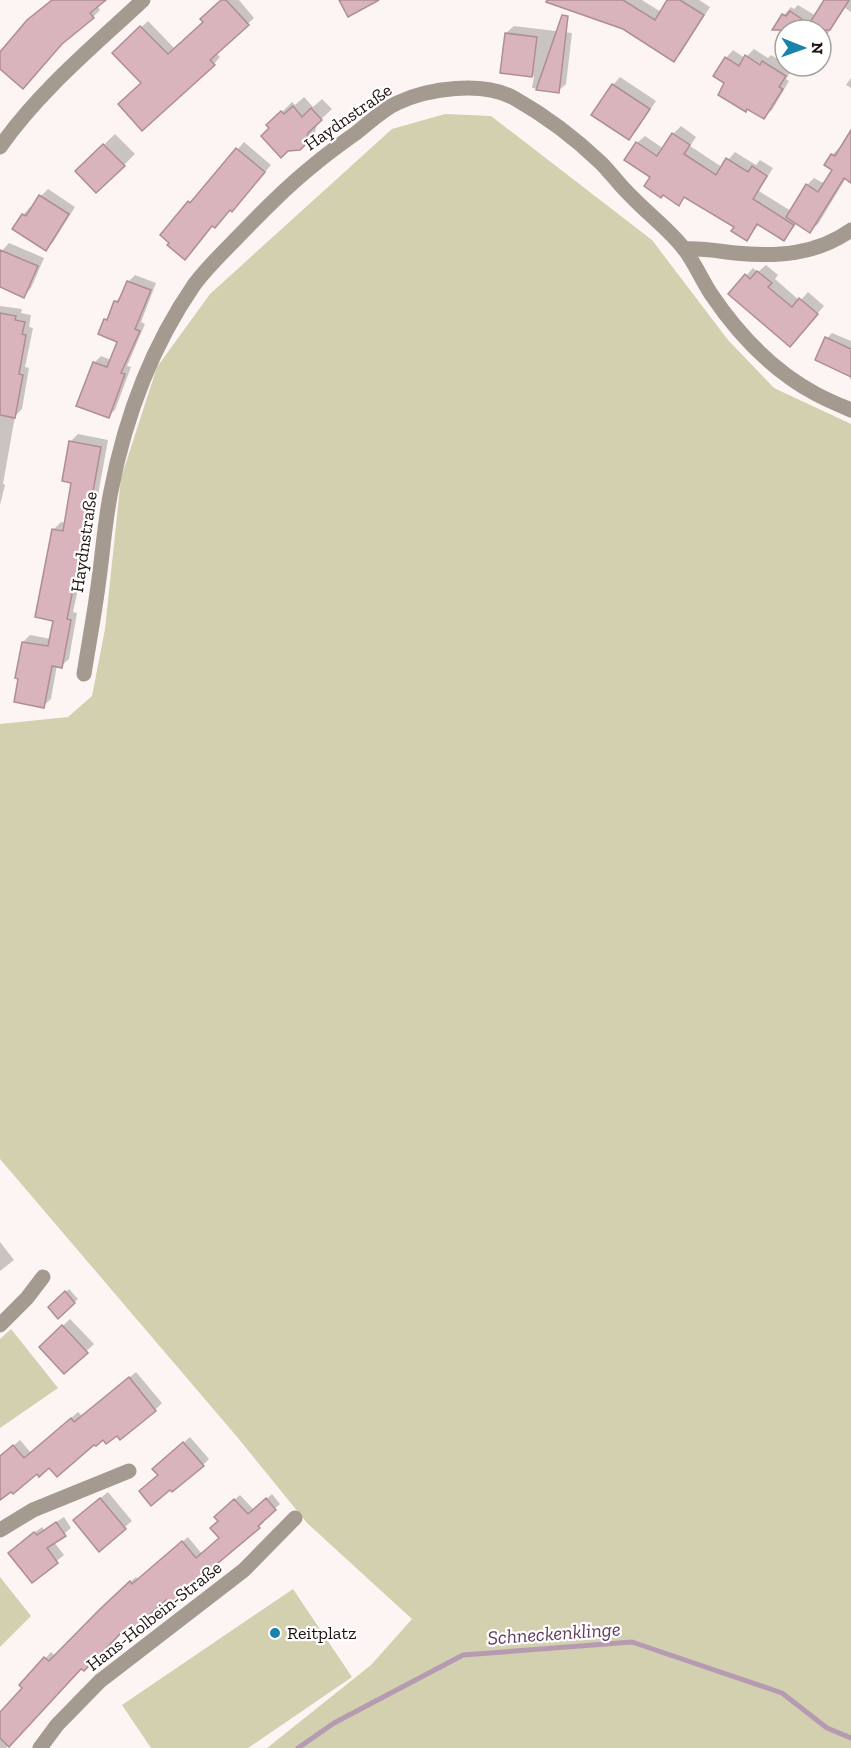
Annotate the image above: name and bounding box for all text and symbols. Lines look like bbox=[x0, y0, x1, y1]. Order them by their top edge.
north arrow bbox=[773, 18, 833, 78]
text: N bbox=[808, 42, 827, 55]
street label: Haydnstraße bbox=[300, 79, 396, 155]
street label: Haydnstraße bbox=[66, 490, 102, 594]
street label: Hans-Holbein-Straße bbox=[82, 1556, 226, 1676]
water label: Schneckenklinge bbox=[487, 1616, 621, 1650]
place label: Reitplatz bbox=[287, 1622, 356, 1644]
marker: Reitplatz bbox=[268, 1626, 282, 1640]

